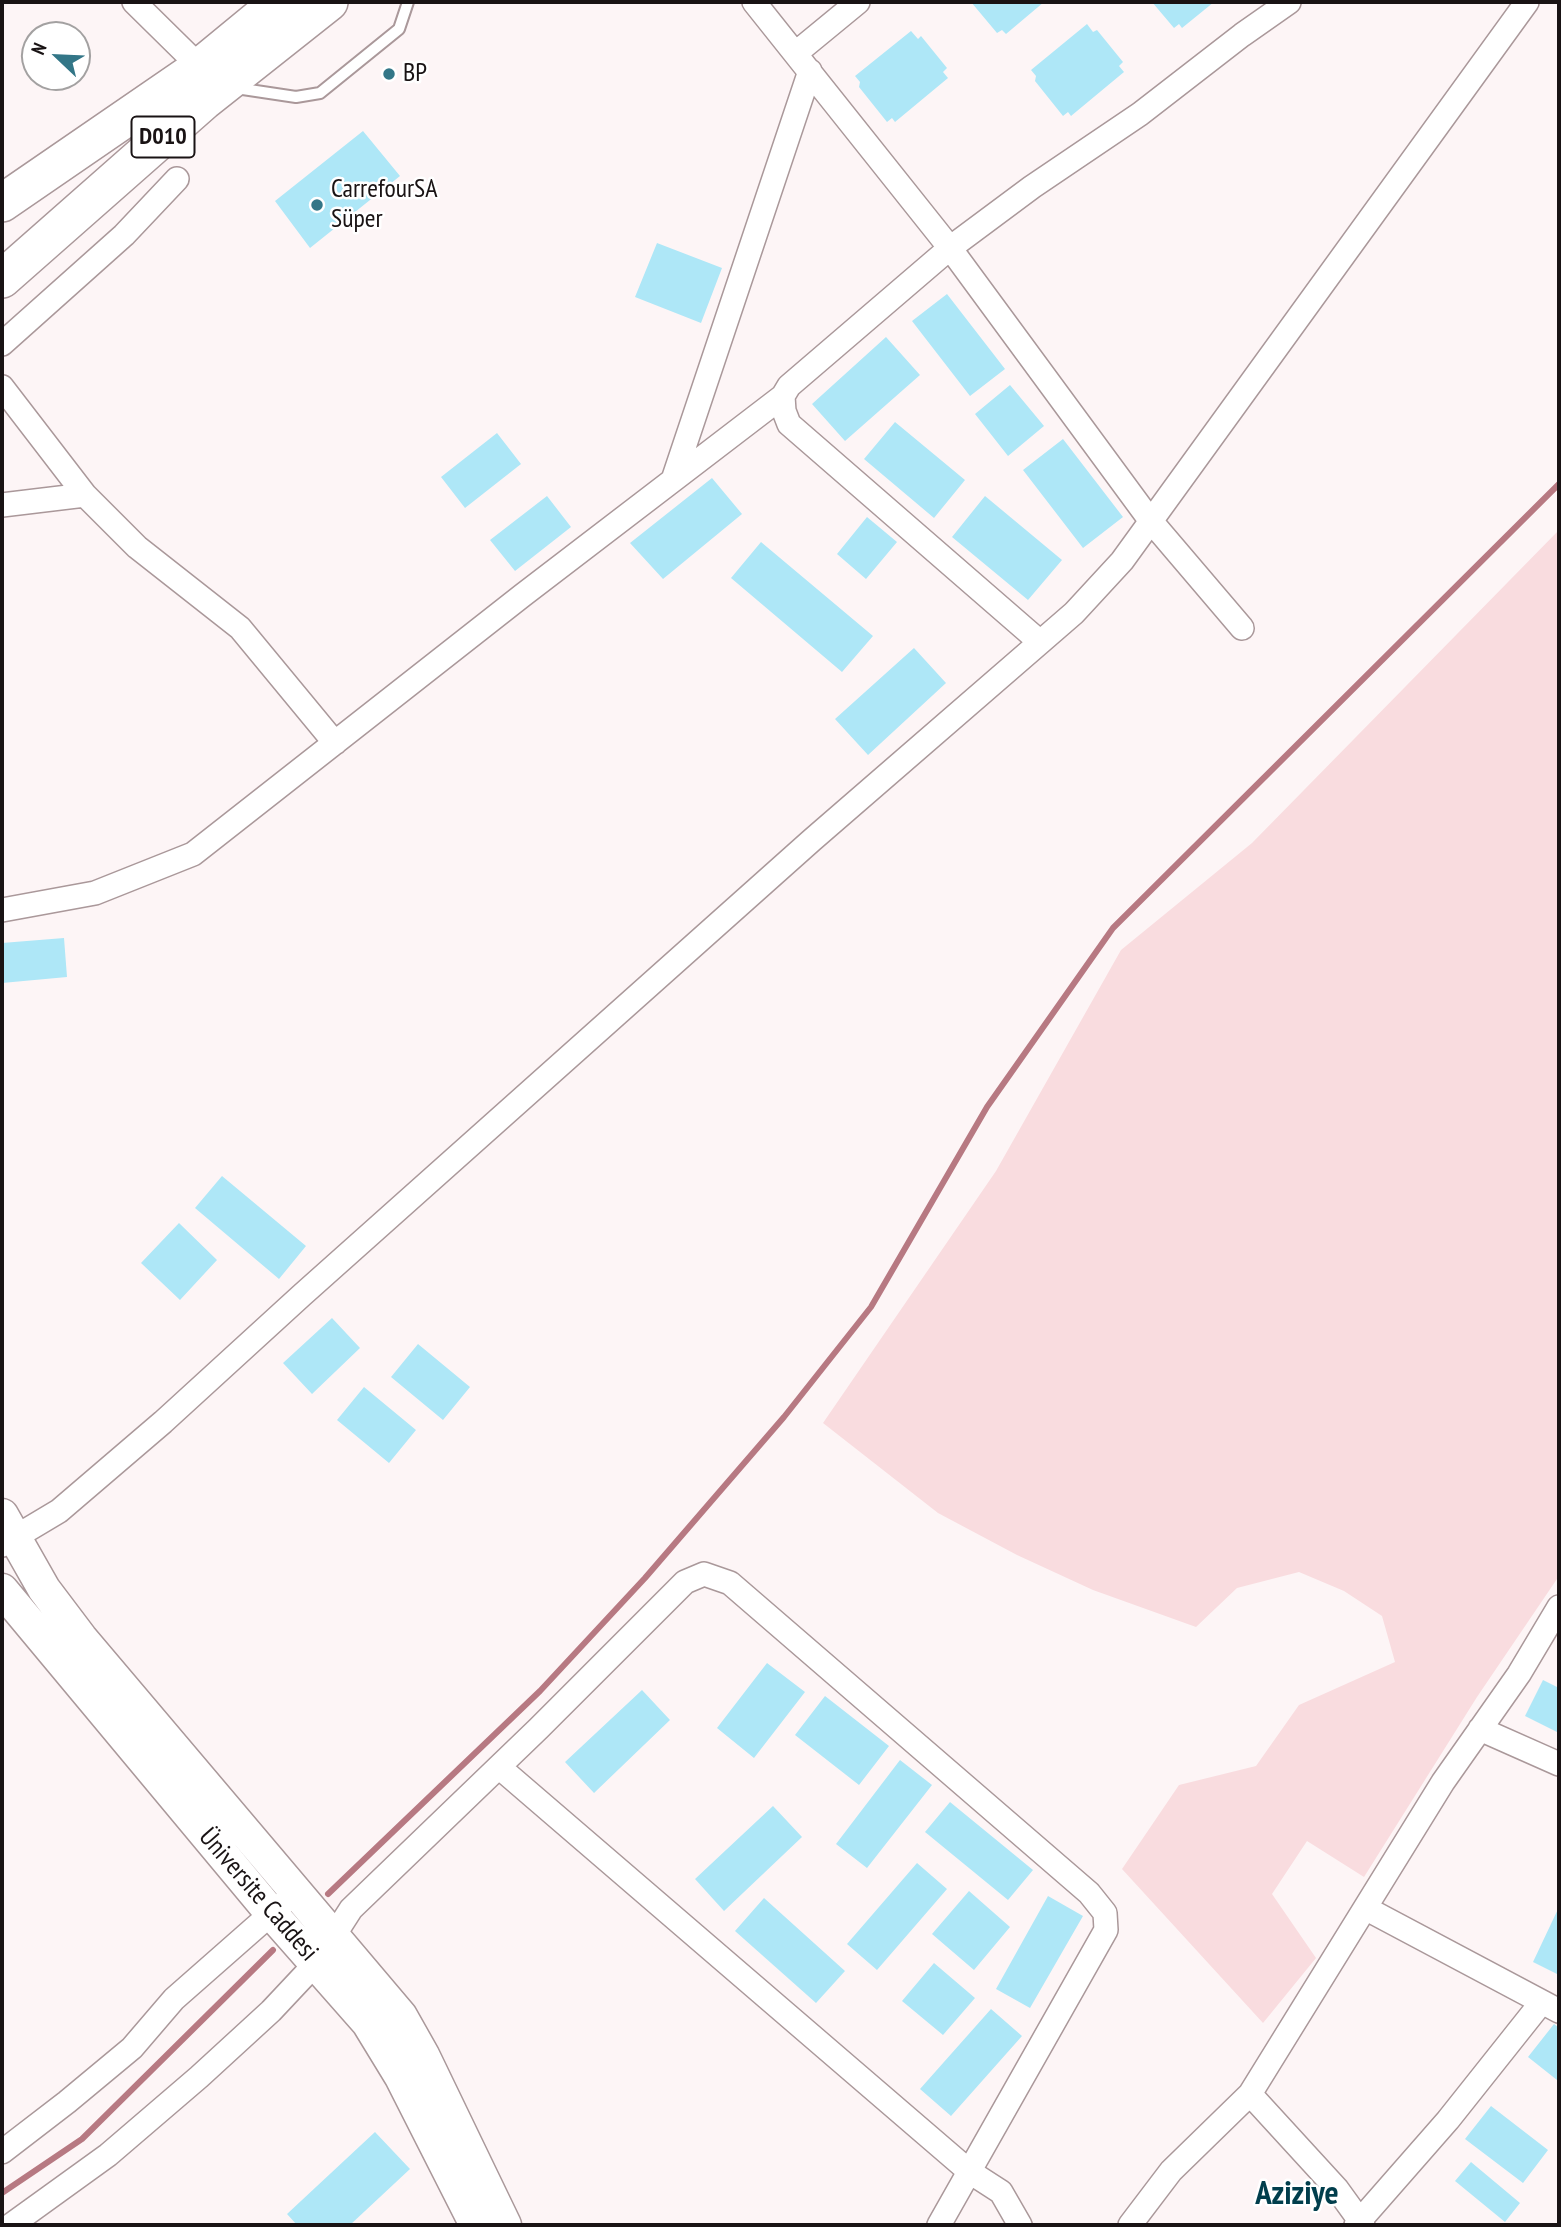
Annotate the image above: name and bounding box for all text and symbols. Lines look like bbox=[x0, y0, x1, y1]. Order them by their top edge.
north arrow bbox=[21, 21, 91, 91]
text: N bbox=[25, 39, 52, 58]
place label: BP bbox=[403, 58, 427, 90]
marker: BP bbox=[381, 66, 397, 82]
road number: D010 bbox=[132, 117, 194, 158]
place label: CarrefourSA Süper bbox=[331, 174, 437, 235]
marker: CarrefourSA Süper bbox=[309, 197, 325, 213]
street label: Üniversite Caddesi bbox=[192, 1822, 324, 1968]
district label: Aziziye bbox=[1255, 2175, 1339, 2215]

